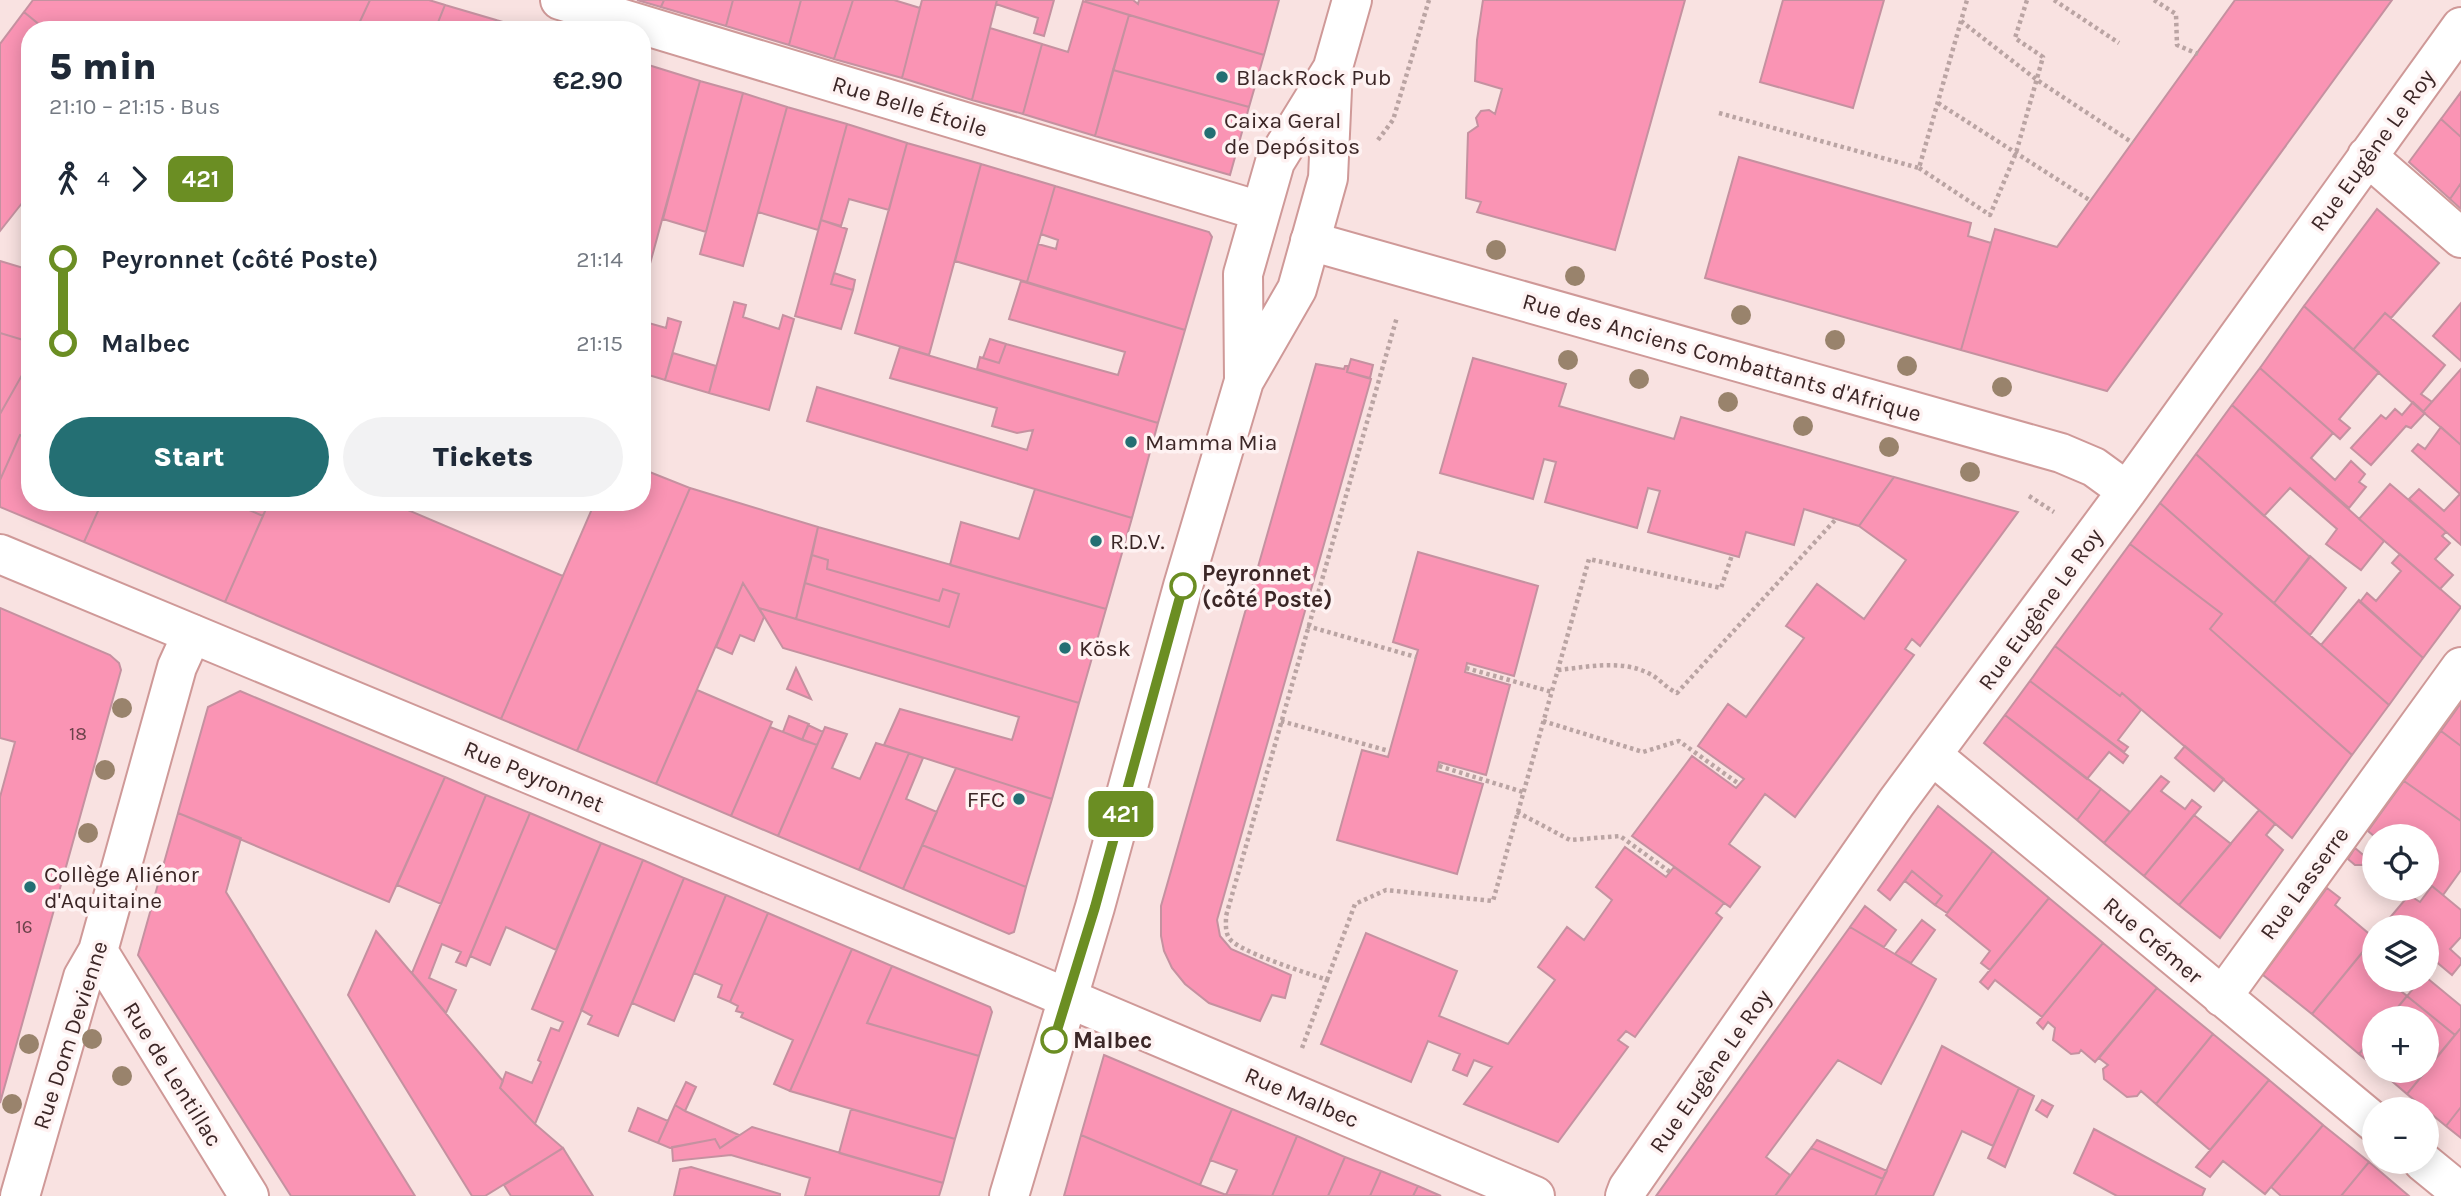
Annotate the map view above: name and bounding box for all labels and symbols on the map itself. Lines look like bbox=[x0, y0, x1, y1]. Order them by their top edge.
place label: BlackRock Pub bbox=[1236, 64, 1391, 91]
street label: Rue Eugène Le Roy bbox=[2305, 64, 2440, 236]
marker: BlackRock Pub bbox=[1214, 69, 1230, 85]
street label: Rue Belle Étoile bbox=[829, 70, 991, 143]
place label: Caixa Geral de Depósitos bbox=[1224, 107, 1360, 160]
marker: Caixa Geral de Depósitos bbox=[1202, 125, 1218, 141]
street label: Rue des Anciens Combattants d'Afrique bbox=[1519, 287, 1924, 427]
place label: Mamma Mia bbox=[1145, 429, 1277, 456]
marker: Mamma Mia bbox=[1123, 434, 1139, 450]
street label: Rue Eugène Le Roy bbox=[1973, 523, 2108, 695]
place label: R.D.V. bbox=[1110, 528, 1165, 555]
marker: R.D.V. bbox=[1088, 533, 1104, 549]
place label: Peyronnet (côté Poste) bbox=[1202, 560, 1332, 613]
marker: Peyronnet (côté Poste) bbox=[1170, 573, 1196, 599]
place label: Kösk bbox=[1079, 635, 1131, 662]
marker: Kösk bbox=[1057, 640, 1073, 656]
house number: 18 bbox=[69, 723, 87, 745]
street label: Rue Peyronnet bbox=[460, 735, 608, 818]
place label: FFC bbox=[967, 786, 1005, 813]
marker: FFC bbox=[1011, 791, 1027, 807]
line badge: 421 bbox=[1081, 791, 1161, 837]
street label: Rue Lasserre bbox=[2254, 822, 2354, 945]
place label: Collège Aliénor d'Aquitaine bbox=[44, 861, 199, 914]
marker: Collège Aliénor d'Aquitaine bbox=[22, 879, 38, 895]
street label: Rue Crémer bbox=[2098, 891, 2208, 990]
house number: 16 bbox=[15, 916, 33, 938]
street label: Rue Dom Devienne bbox=[27, 937, 114, 1133]
street label: Rue Eugène Le Roy bbox=[1644, 984, 1777, 1158]
street label: Rue de Lentillac bbox=[117, 997, 228, 1152]
marker: Malbec bbox=[1041, 1027, 1067, 1053]
place label: Malbec bbox=[1073, 1027, 1152, 1054]
street label: Rue Malbec bbox=[1241, 1061, 1363, 1134]

